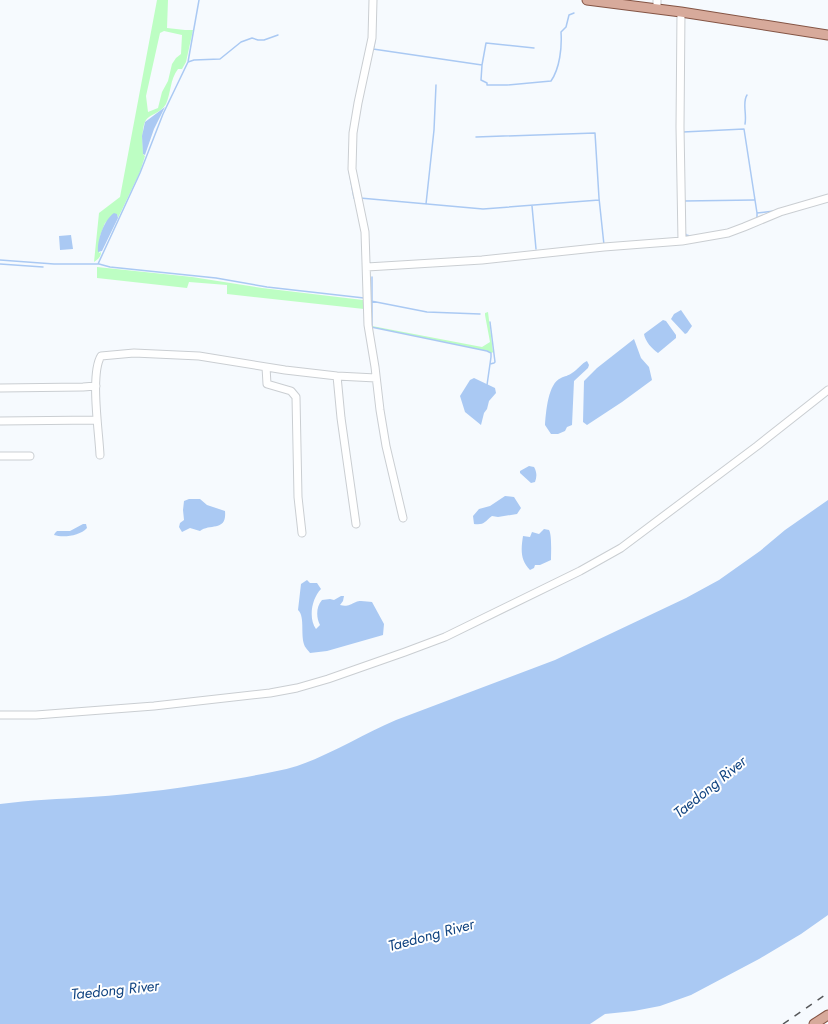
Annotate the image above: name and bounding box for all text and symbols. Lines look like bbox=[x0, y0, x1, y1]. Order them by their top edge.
water label: Taedong River bbox=[669, 750, 752, 823]
water label: Taedong River bbox=[385, 913, 477, 957]
water label: Taedong River bbox=[70, 974, 161, 1006]

